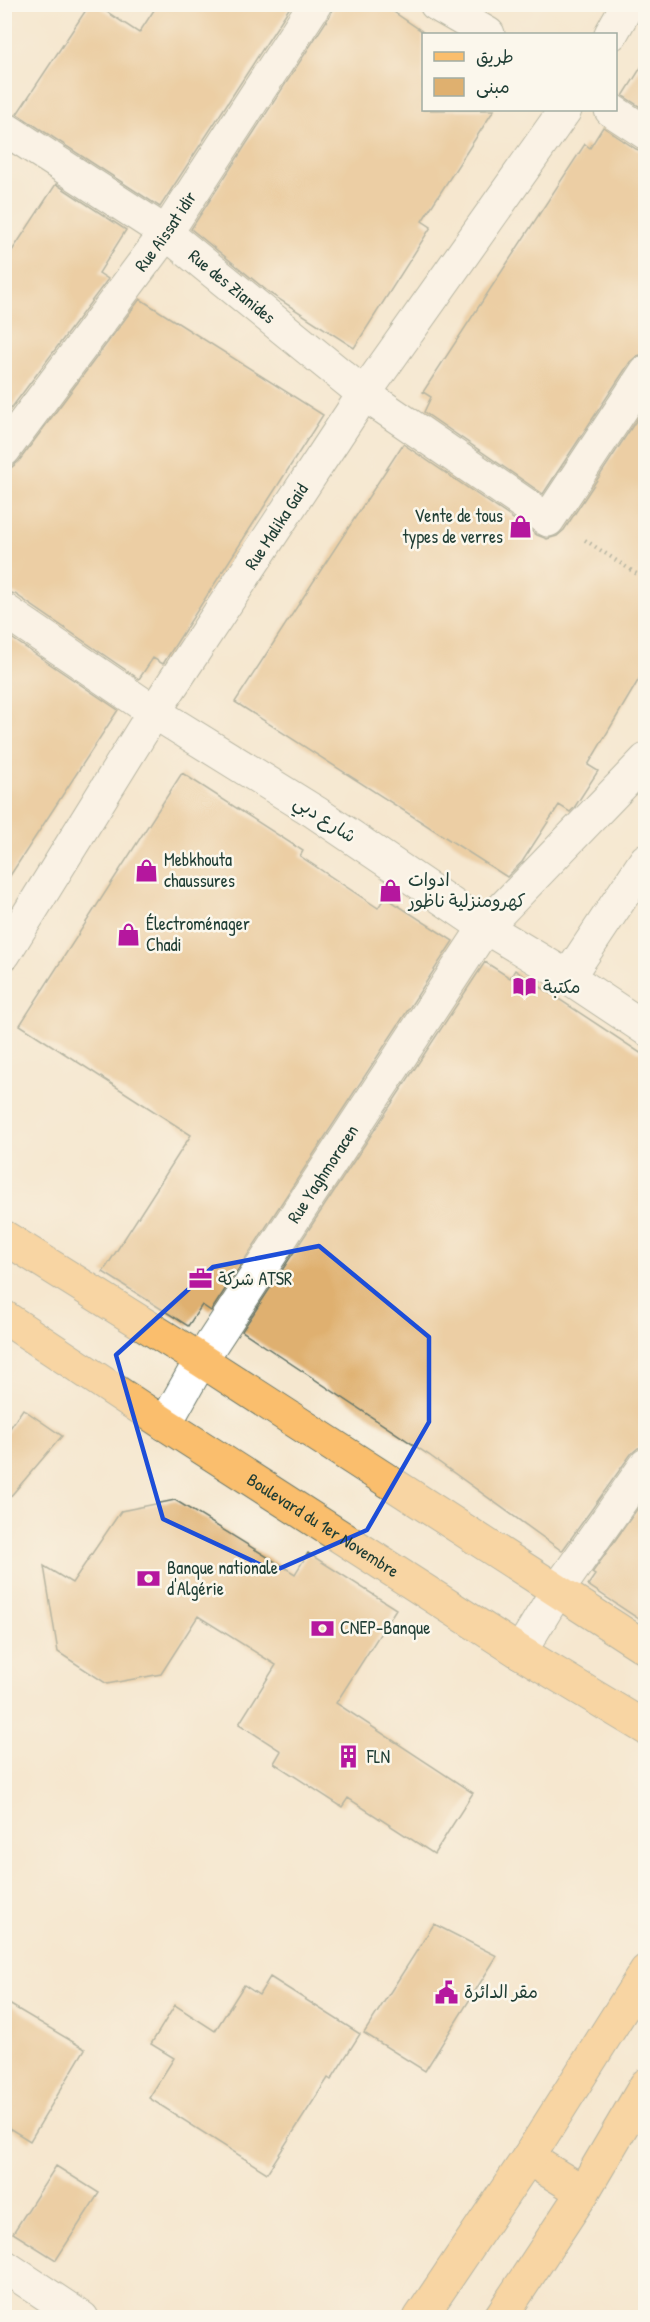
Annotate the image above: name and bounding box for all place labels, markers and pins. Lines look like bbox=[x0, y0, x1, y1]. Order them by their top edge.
place label: Vente de tous types de verres bbox=[403, 503, 503, 549]
shop icon: Vente de tous types de verres bbox=[508, 513, 534, 539]
place label: Mebkhouta chaussures bbox=[164, 847, 235, 893]
shop icon: Mebkhouta chaussures bbox=[133, 857, 159, 883]
place label: ادوات كهرومنزلية ناظور bbox=[407, 867, 526, 913]
shop icon: ادوات كهرومنزلية ناظور bbox=[377, 877, 403, 903]
place label: Électroménager Chadi bbox=[146, 911, 250, 957]
shop icon: Électroménager Chadi bbox=[115, 921, 141, 947]
library icon: مكتبة bbox=[512, 974, 538, 1000]
place label: مكتبة bbox=[543, 974, 580, 999]
office icon: شركة ATSR bbox=[187, 1266, 213, 1292]
place label: شركة ATSR bbox=[218, 1266, 292, 1291]
place label: Banque nationale d'Algérie bbox=[167, 1555, 278, 1601]
bank icon: Banque nationale d'Algérie bbox=[136, 1565, 162, 1591]
bank icon: CNEP-Banque bbox=[309, 1615, 335, 1641]
place label: CNEP-Banque bbox=[340, 1615, 430, 1640]
building icon: FLN bbox=[336, 1744, 362, 1770]
place label: FLN bbox=[366, 1744, 390, 1769]
public building icon: مقر الدائرة bbox=[433, 1979, 459, 2005]
place label: مقر الدائرة bbox=[464, 1979, 538, 2004]

